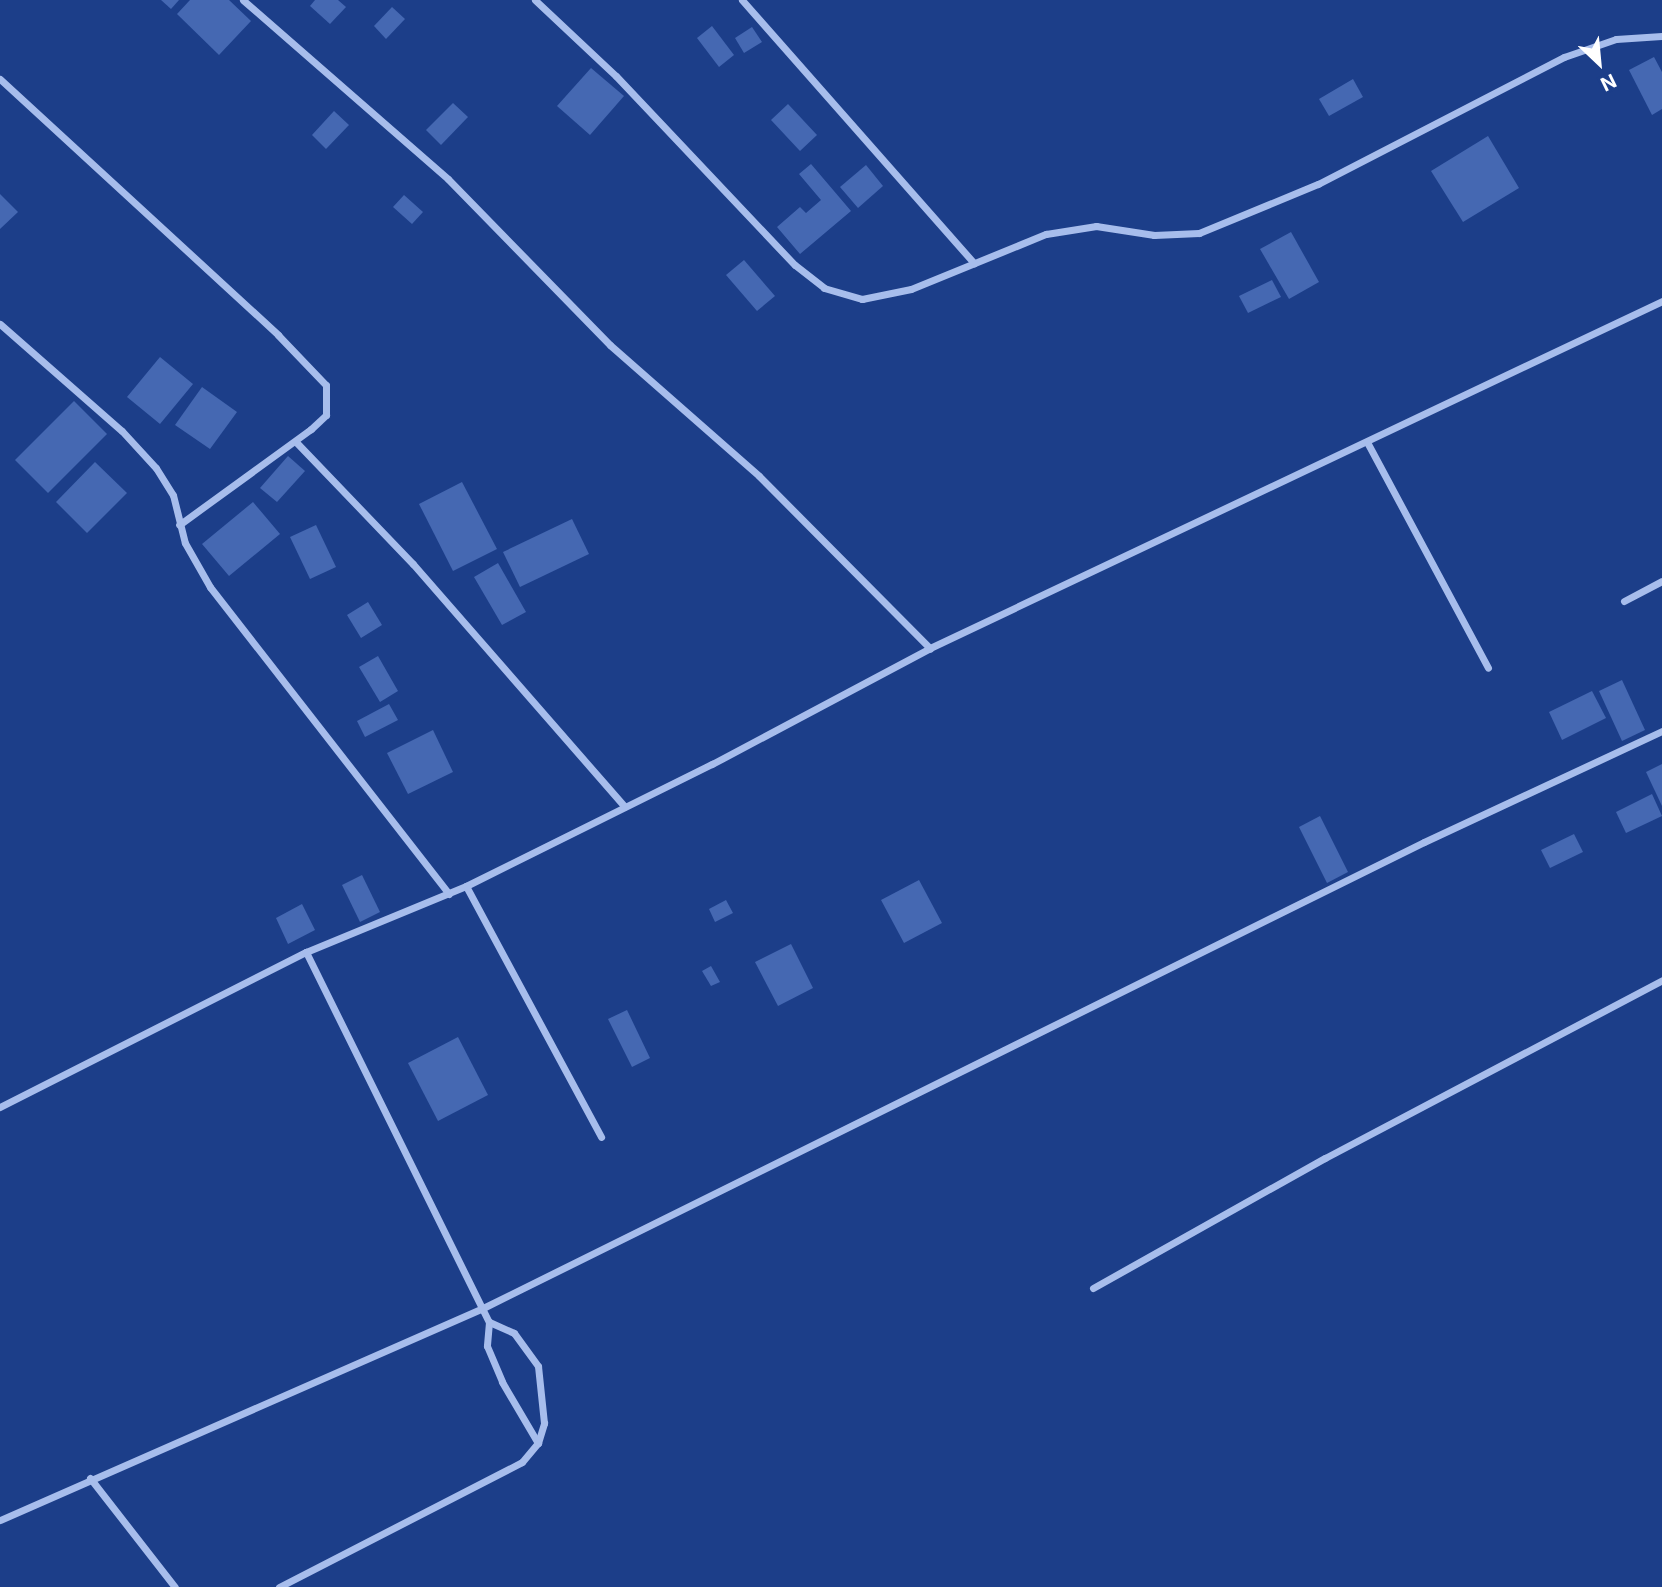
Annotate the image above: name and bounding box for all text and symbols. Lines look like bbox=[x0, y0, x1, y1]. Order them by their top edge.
north arrow bbox=[1564, 28, 1634, 98]
text: N bbox=[1597, 69, 1620, 96]

